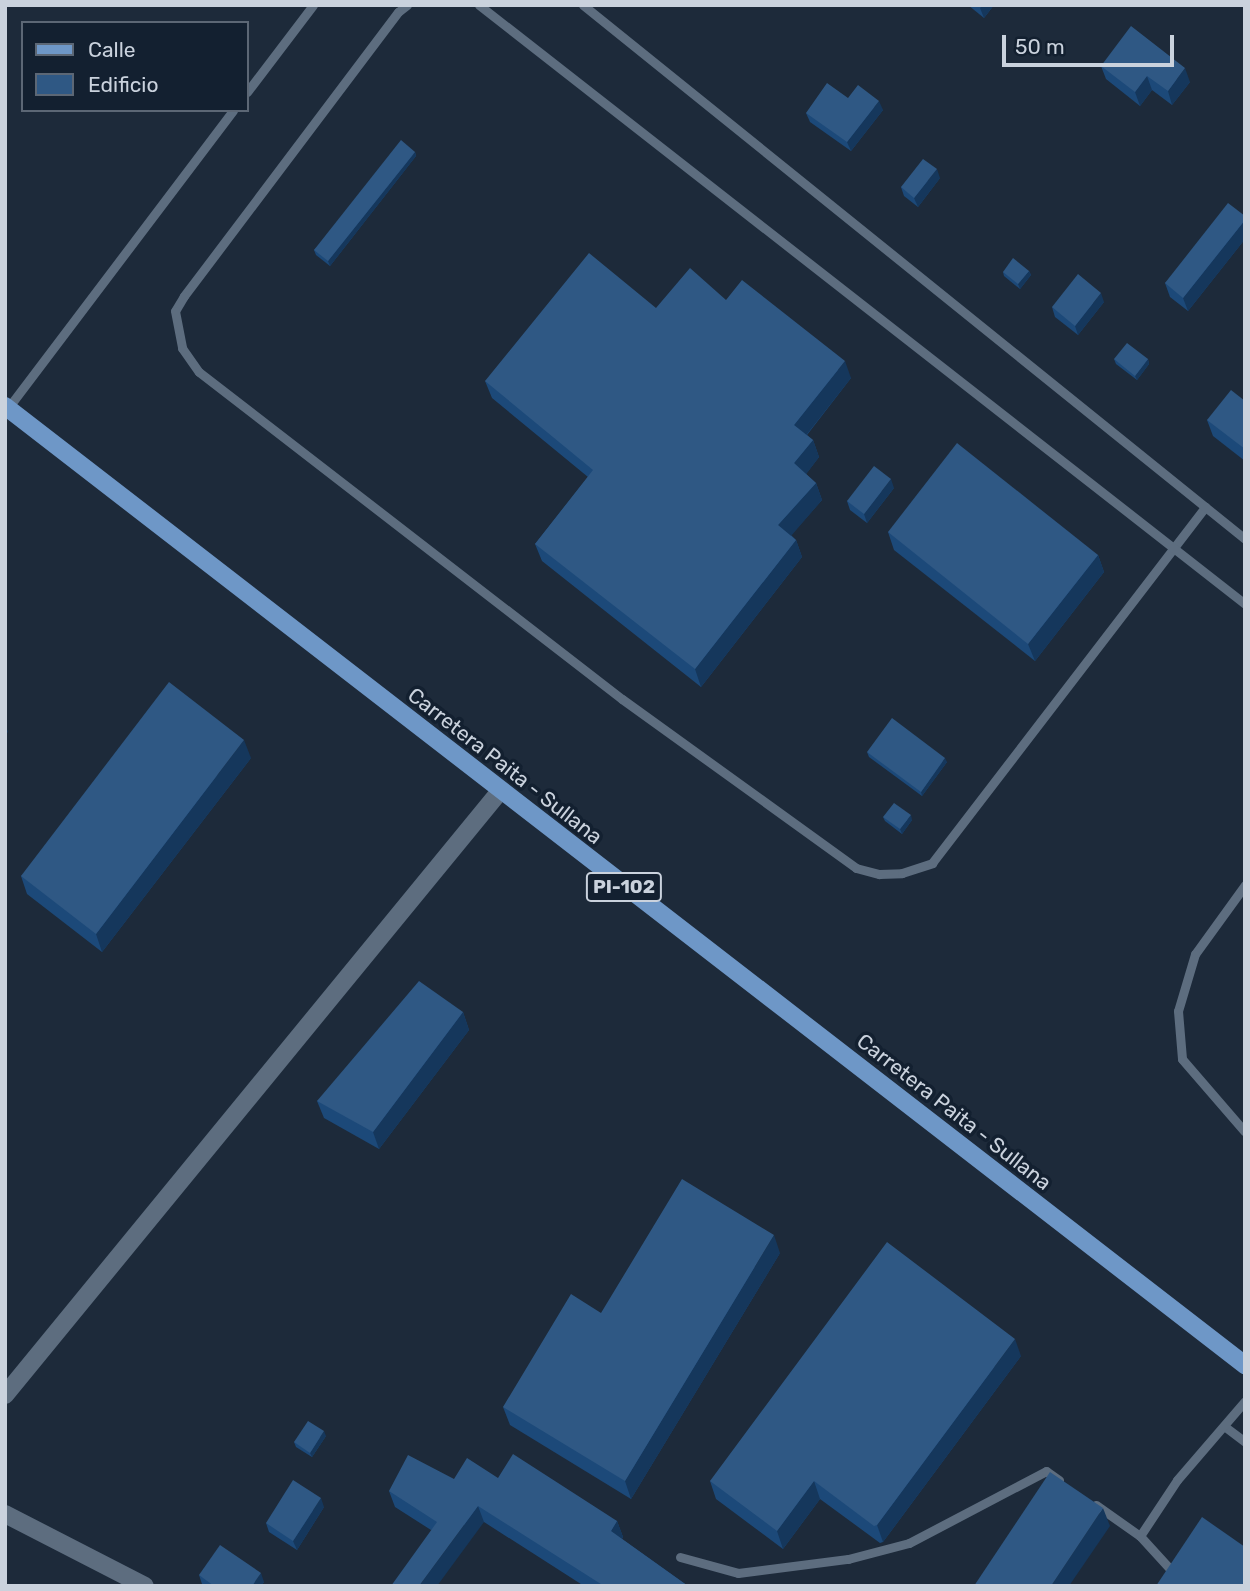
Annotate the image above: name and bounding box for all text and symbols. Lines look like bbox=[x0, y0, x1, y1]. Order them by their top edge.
legend bbox=[21, 21, 248, 112]
scale bar bbox=[1005, 21, 1176, 65]
text: 50 m bbox=[1015, 34, 1065, 59]
text: Calle bbox=[88, 37, 136, 62]
text: Edificio bbox=[88, 72, 158, 97]
street label: Carretera Paita - Sullana bbox=[403, 682, 607, 850]
road number: PI-102 bbox=[586, 872, 662, 902]
street label: Carretera Paita - Sullana bbox=[852, 1028, 1056, 1196]

